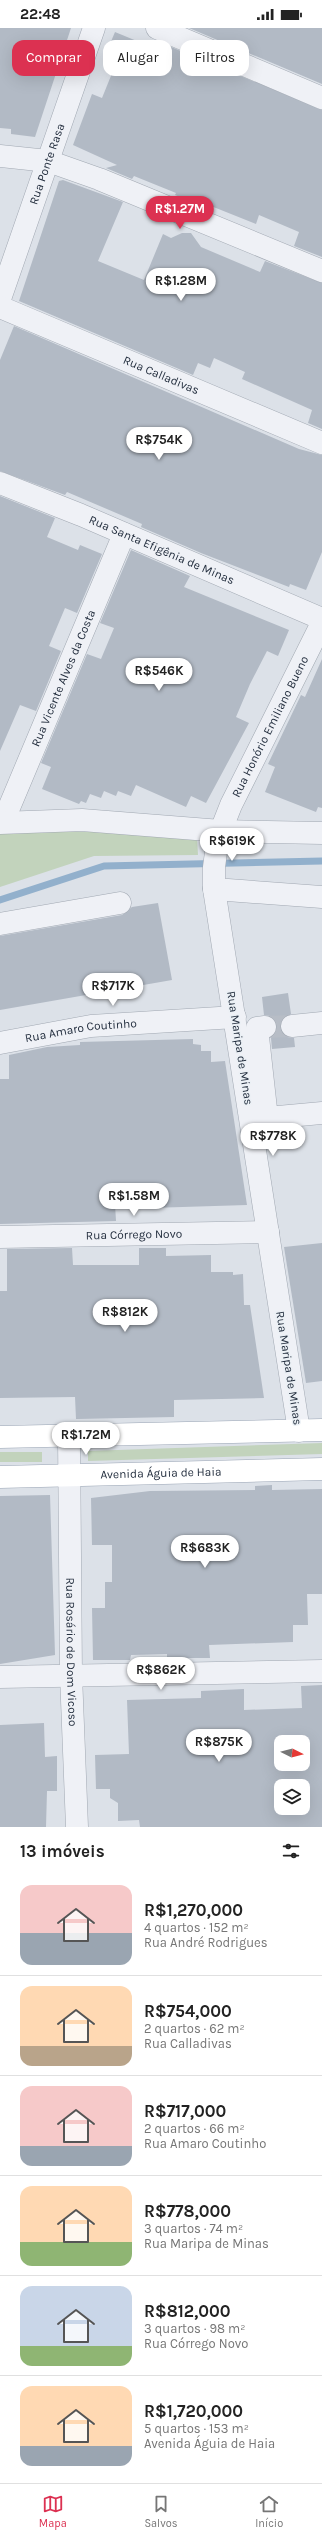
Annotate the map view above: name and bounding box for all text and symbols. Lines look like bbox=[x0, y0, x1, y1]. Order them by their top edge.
text: 22:48 bbox=[20, 5, 61, 23]
chip: Comprar bbox=[12, 40, 95, 76]
chip: Alugar bbox=[103, 40, 172, 76]
chip: Filtros bbox=[180, 40, 249, 76]
street label: Rua Ponte Rasa bbox=[26, 121, 67, 206]
pin: R$1.27M bbox=[143, 196, 217, 230]
text: R$1.27M bbox=[155, 201, 205, 216]
pin: R$1.28M bbox=[144, 268, 218, 302]
text: R$1.28M bbox=[155, 273, 207, 288]
street label: Rua Calladivas bbox=[121, 353, 201, 397]
pin: R$754K bbox=[126, 427, 192, 461]
text: R$754K bbox=[135, 432, 183, 447]
street label: Rua Santa Efigênia de Minas bbox=[87, 512, 237, 587]
street label: Rua Vicente Alves da Costa bbox=[28, 608, 98, 749]
street label: Rua Honório Emiliano Bueno bbox=[229, 654, 311, 800]
pin: R$546K bbox=[126, 658, 192, 692]
text: R$546K bbox=[134, 663, 184, 678]
pin: R$619K bbox=[199, 828, 265, 862]
text: R$619K bbox=[209, 833, 255, 848]
pin: R$717K bbox=[80, 973, 146, 1007]
text: R$717K bbox=[91, 978, 135, 993]
street label: Rua Maripa de Minas bbox=[224, 990, 256, 1106]
street label: Rua Amaro Coutinho bbox=[24, 1016, 137, 1045]
pin: R$778K bbox=[240, 1123, 306, 1157]
text: R$778K bbox=[249, 1128, 297, 1143]
pin: R$1.58M bbox=[97, 1183, 171, 1217]
text: R$1.58M bbox=[108, 1188, 160, 1203]
street label: Rua Córrego Novo bbox=[86, 1227, 182, 1242]
pin: R$812K bbox=[92, 1299, 158, 1333]
text: R$812K bbox=[102, 1304, 148, 1319]
street label: Rua Maripa de Minas bbox=[273, 1310, 305, 1426]
pin: R$1.72M bbox=[49, 1422, 123, 1456]
text: R$1.72M bbox=[61, 1427, 111, 1442]
street label: Avenida Águia de Haia bbox=[100, 1464, 222, 1482]
pin: R$683K bbox=[172, 1535, 238, 1569]
text: R$683K bbox=[180, 1540, 230, 1555]
street label: Rua Rosário de Dom Vicoso bbox=[63, 1577, 80, 1727]
pin: R$862K bbox=[128, 1657, 194, 1691]
text: R$862K bbox=[136, 1662, 186, 1677]
pin: R$875K bbox=[186, 1729, 252, 1763]
text: R$875K bbox=[195, 1734, 243, 1749]
north arrow bbox=[274, 1735, 310, 1771]
map controls bbox=[274, 1735, 310, 1815]
button: layers bbox=[274, 1779, 310, 1815]
icon: filters bbox=[280, 1840, 302, 1862]
text: 13 imóveis bbox=[20, 1841, 105, 1861]
text: R$1,270,000 bbox=[144, 1900, 243, 1920]
icon: home bbox=[52, 1901, 100, 1949]
text: 4 quartos · 152 m² bbox=[144, 1920, 249, 1935]
text: Rua André Rodrigues bbox=[144, 1935, 268, 1950]
text: R$754,000 bbox=[144, 2001, 232, 2021]
icon: home bbox=[52, 2002, 100, 2050]
text: 2 quartos · 62 m² bbox=[144, 2021, 245, 2036]
text: Rua Calladivas bbox=[144, 2036, 232, 2051]
text: R$717,000 bbox=[144, 2101, 226, 2121]
icon: home bbox=[52, 2102, 100, 2150]
text: 2 quartos · 66 m² bbox=[144, 2121, 245, 2136]
text: Rua Amaro Coutinho bbox=[144, 2136, 266, 2151]
text: R$778,000 bbox=[144, 2201, 231, 2221]
icon: home bbox=[52, 2202, 100, 2250]
text: 3 quartos · 74 m² bbox=[144, 2221, 243, 2236]
text: Rua Maripa de Minas bbox=[144, 2236, 269, 2251]
text: R$812,000 bbox=[144, 2301, 231, 2321]
icon: home bbox=[52, 2302, 100, 2350]
text: 3 quartos · 98 m² bbox=[144, 2321, 245, 2336]
text: Rua Córrego Novo bbox=[144, 2336, 248, 2351]
text: R$1,720,000 bbox=[144, 2401, 243, 2421]
icon: home bbox=[52, 2402, 100, 2450]
text: 5 quartos · 153 m² bbox=[144, 2421, 249, 2436]
text: Avenida Águia de Haia bbox=[144, 2436, 275, 2451]
tab: Mapa bbox=[39, 2493, 67, 2530]
tab: Salvos bbox=[144, 2493, 178, 2530]
tab: Início bbox=[255, 2493, 283, 2530]

